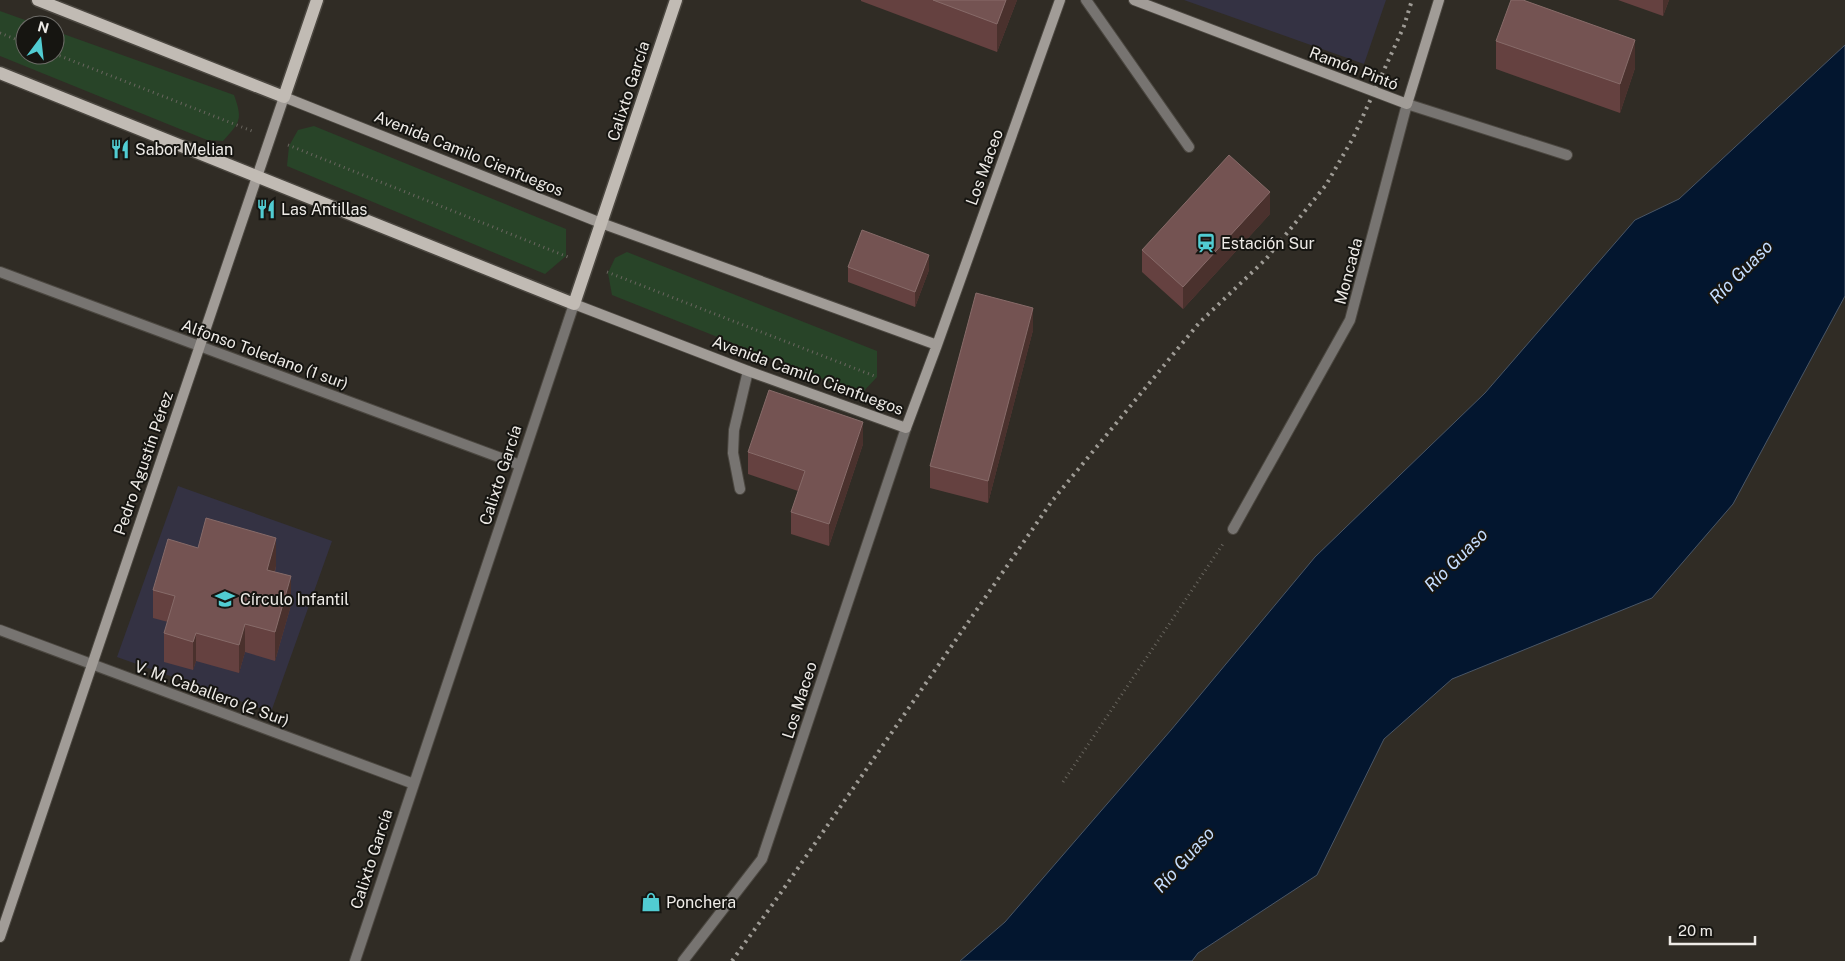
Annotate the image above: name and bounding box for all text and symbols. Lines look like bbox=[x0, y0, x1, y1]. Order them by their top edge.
north arrow bbox=[15, 15, 65, 65]
text: N bbox=[36, 18, 51, 37]
street label: Calixto García bbox=[603, 39, 654, 144]
street label: Ramón Pintó bbox=[1307, 43, 1401, 94]
street label: Avenida Camilo Cienfuegos bbox=[372, 107, 566, 200]
street label: Los Maceo bbox=[962, 127, 1007, 208]
restaurant icon: Sabor Melian bbox=[109, 138, 131, 160]
place label: Sabor Melian bbox=[135, 140, 233, 159]
restaurant icon: Las Antillas bbox=[255, 198, 277, 220]
place label: Las Antillas bbox=[281, 200, 367, 219]
station icon: Estación Sur bbox=[1195, 232, 1217, 254]
place label: Estación Sur bbox=[1221, 234, 1315, 253]
water label: Río Guaso bbox=[1705, 235, 1777, 308]
street label: Moncada bbox=[1330, 236, 1366, 307]
street label: Alfonso Toledano (1 sur) bbox=[179, 315, 351, 394]
street label: Avenida Camilo Cienfuegos bbox=[710, 332, 906, 419]
street label: Pedro Agustín Pérez bbox=[110, 388, 177, 538]
street label: Calixto García bbox=[475, 423, 526, 528]
water label: Río Guaso bbox=[1420, 523, 1492, 596]
school or university icon: Círculo Infantil bbox=[214, 588, 236, 610]
place label: Círculo Infantil bbox=[240, 590, 349, 609]
street label: V. M. Caballero (2 Sur) bbox=[132, 657, 292, 730]
street label: Los Maceo bbox=[778, 659, 821, 741]
street label: Calixto García bbox=[346, 807, 397, 912]
water label: Río Guaso bbox=[1149, 822, 1219, 897]
shop icon: Ponchera bbox=[640, 891, 662, 913]
place label: Ponchera bbox=[666, 893, 736, 912]
scale bar bbox=[1670, 914, 1755, 946]
text: 20 m bbox=[1678, 922, 1713, 939]

